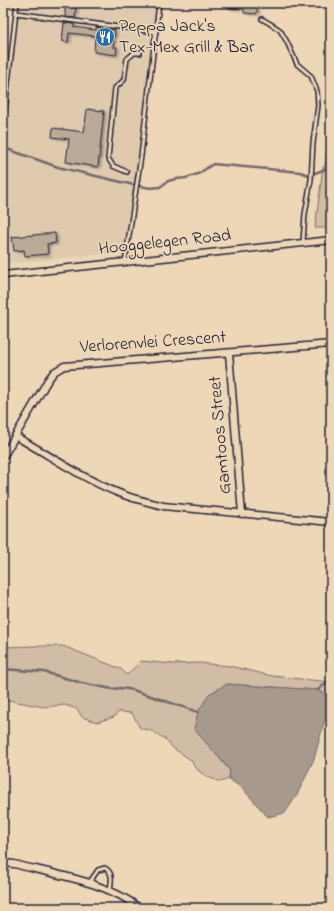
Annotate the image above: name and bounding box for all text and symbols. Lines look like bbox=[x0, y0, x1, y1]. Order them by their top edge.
place label: Peppa Jack's Tex-Mex Grill & Bar bbox=[119, 14, 255, 61]
restaurant icon: Peppa Jack's Tex-Mex Grill & Bar bbox=[94, 26, 116, 48]
street label: Hooggelegen Road bbox=[97, 223, 233, 264]
street label: Verlorenvlei Crescent bbox=[78, 325, 227, 361]
street label: Gamtoos Street bbox=[203, 375, 239, 495]

